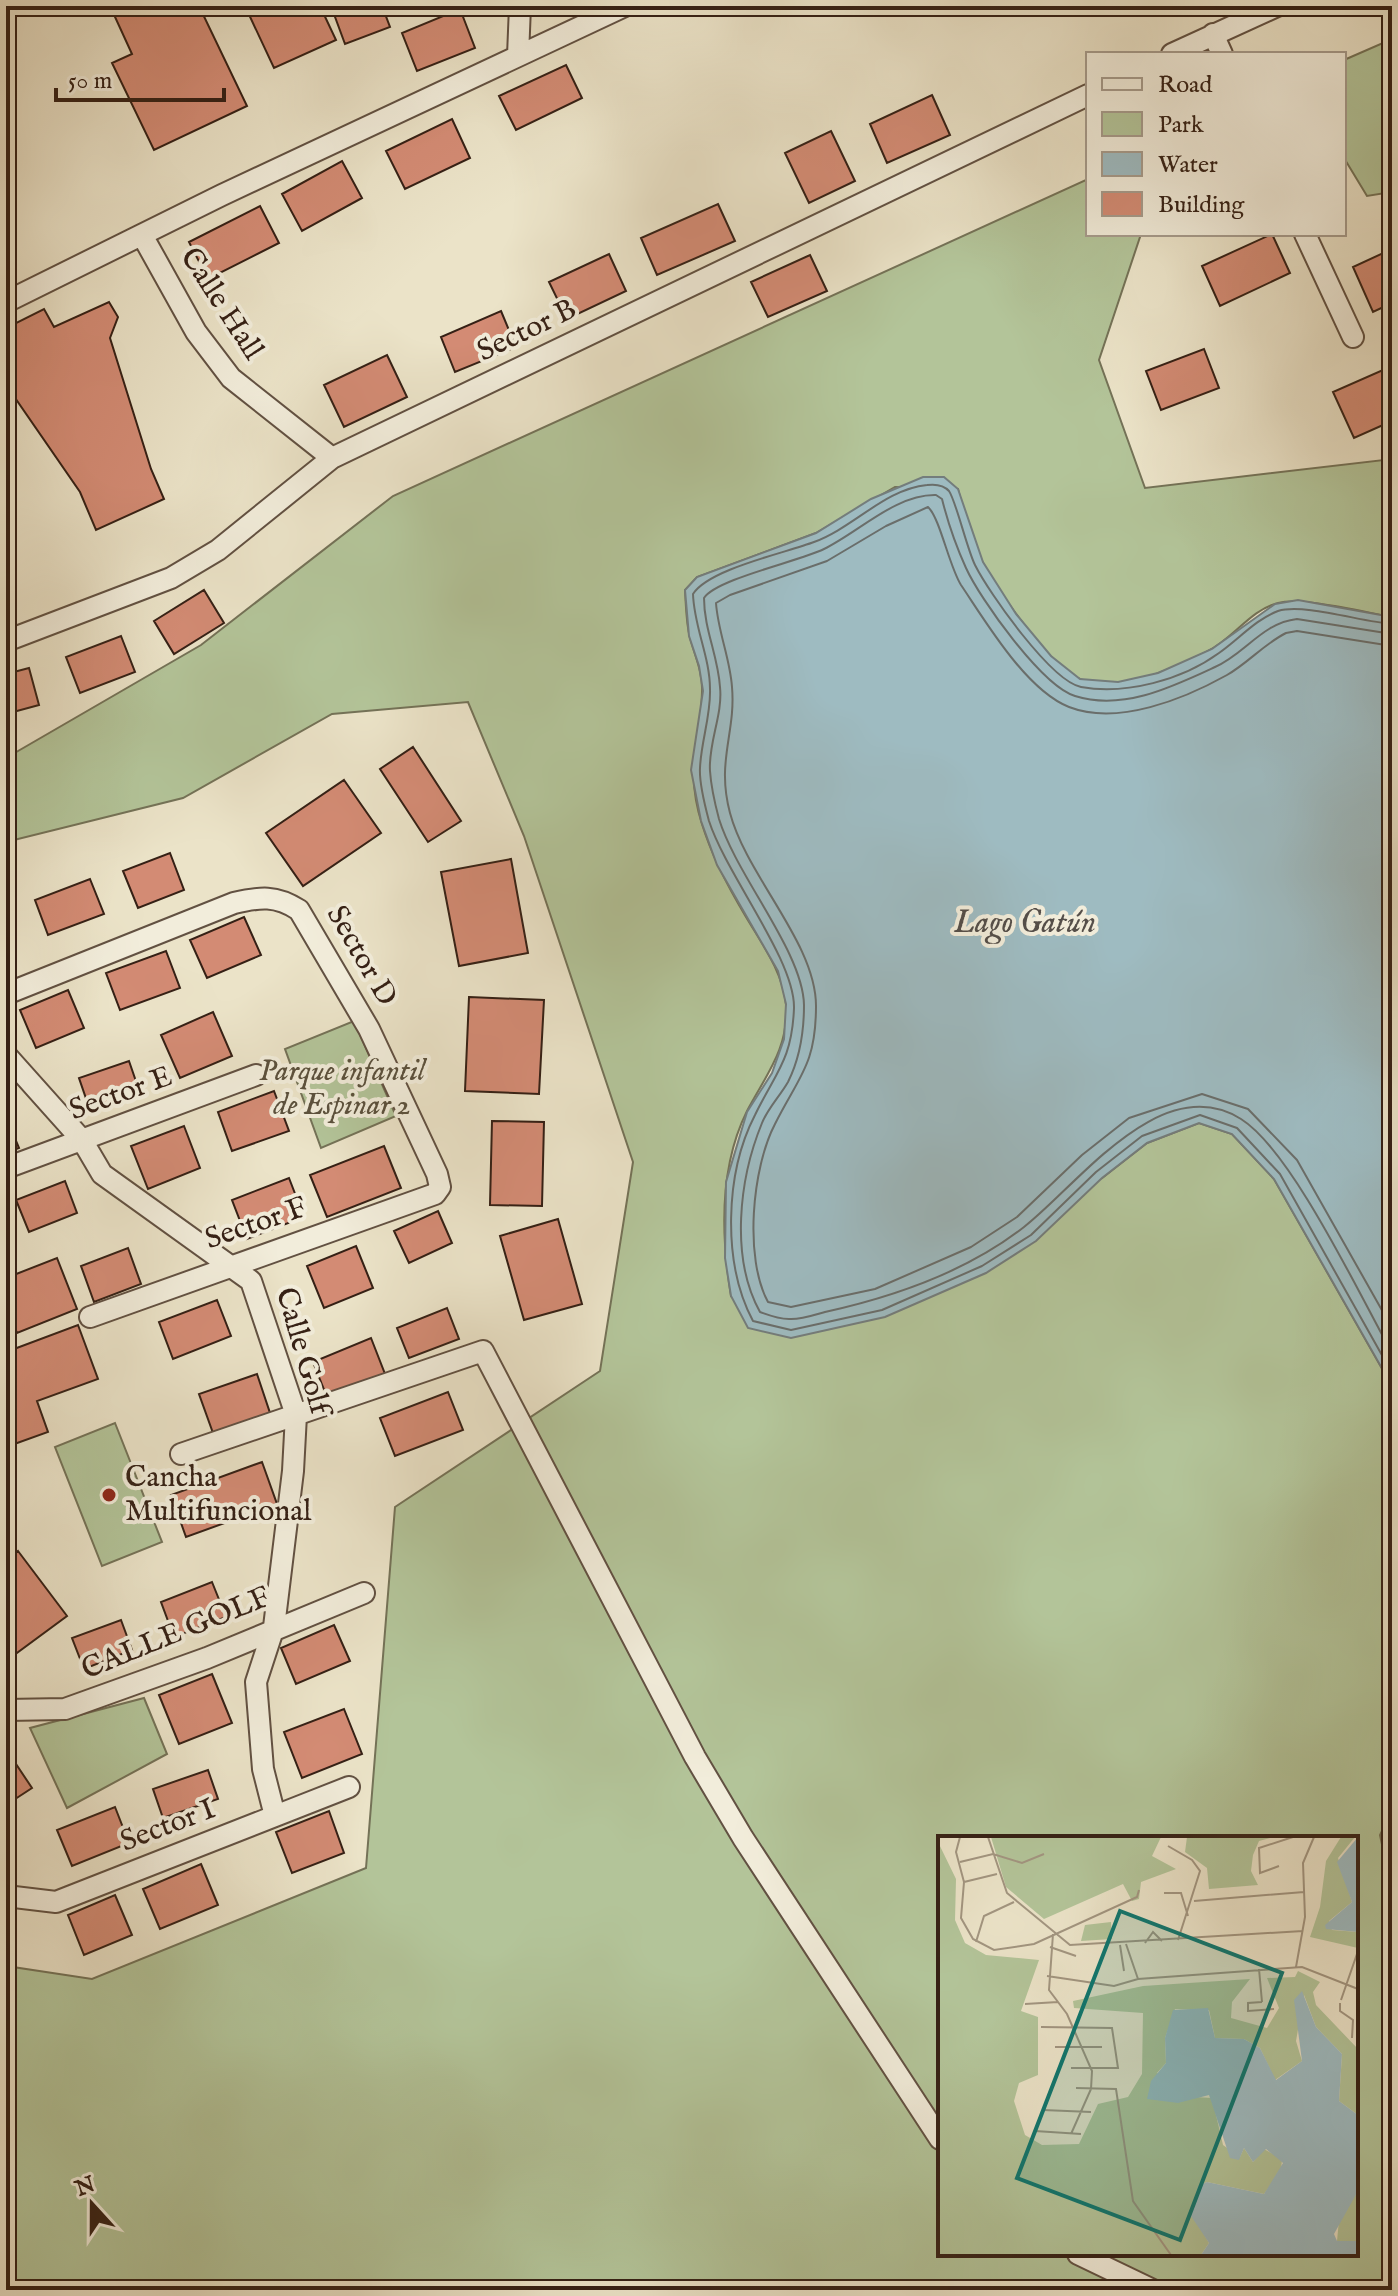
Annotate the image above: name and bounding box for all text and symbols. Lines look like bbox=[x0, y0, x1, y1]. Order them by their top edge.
scale bar bbox=[56, 52, 224, 102]
legend bbox=[1086, 52, 1346, 236]
text: 50 m bbox=[68, 66, 112, 97]
text: Road bbox=[1158, 70, 1212, 101]
text: Park bbox=[1158, 110, 1204, 141]
text: Water bbox=[1158, 150, 1218, 181]
text: Building bbox=[1158, 190, 1245, 221]
street label: Calle Hall bbox=[171, 241, 272, 368]
street label: Sector B bbox=[471, 291, 583, 371]
street label: Sector D bbox=[317, 899, 405, 1013]
water label: Lago Gatún bbox=[953, 903, 1096, 944]
park label: Parque infantil de Espinar 2 bbox=[259, 1053, 428, 1125]
street label: Sector E bbox=[64, 1058, 178, 1130]
street label: Sector F bbox=[200, 1189, 312, 1259]
street label: Calle Golf bbox=[266, 1283, 340, 1424]
place label: Cancha Multifuncional bbox=[125, 1459, 312, 1531]
marker: Cancha Multifuncional bbox=[100, 1486, 118, 1504]
street label: CALLE GOLF bbox=[76, 1579, 276, 1689]
street label: Sector I bbox=[115, 1791, 221, 1861]
inset map bbox=[938, 1836, 1358, 2256]
north arrow bbox=[52, 2164, 132, 2244]
text: N bbox=[71, 2171, 99, 2204]

